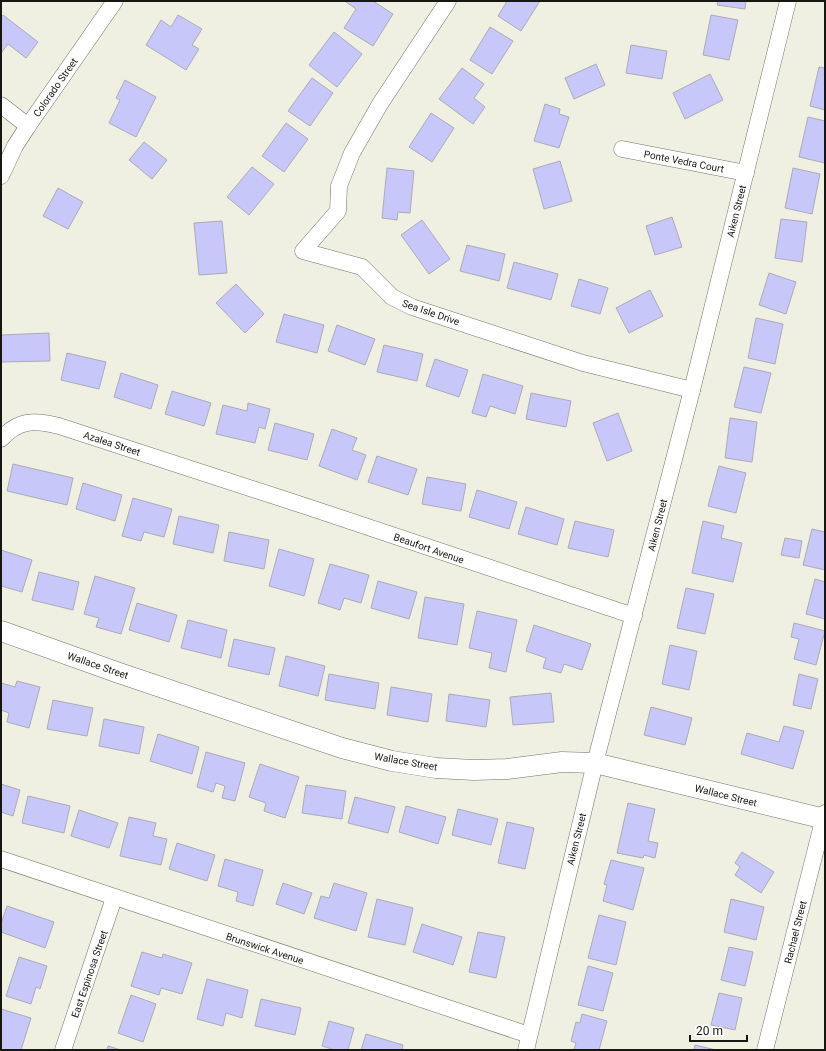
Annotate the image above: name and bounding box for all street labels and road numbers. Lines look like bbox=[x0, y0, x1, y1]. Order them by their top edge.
street label: Colorado Street bbox=[31, 56, 80, 119]
street label: Ponte Vedra Court bbox=[643, 148, 725, 175]
street label: Aiken Street bbox=[725, 184, 748, 238]
street label: Sea Isle Drive bbox=[401, 298, 461, 327]
street label: Azalea Street bbox=[82, 429, 142, 458]
street label: Aiken Street bbox=[646, 498, 669, 552]
street label: Beaufort Avenue bbox=[392, 531, 465, 566]
street label: Wallace Street bbox=[66, 650, 130, 681]
street label: Wallace Street bbox=[374, 751, 438, 772]
street label: Wallace Street bbox=[694, 782, 758, 809]
street label: Aiken Street bbox=[565, 812, 588, 866]
street label: Rachael Street bbox=[782, 900, 809, 965]
street label: East Espinosa Street bbox=[69, 929, 110, 1019]
street label: Brunswick Avenue bbox=[225, 931, 305, 966]

